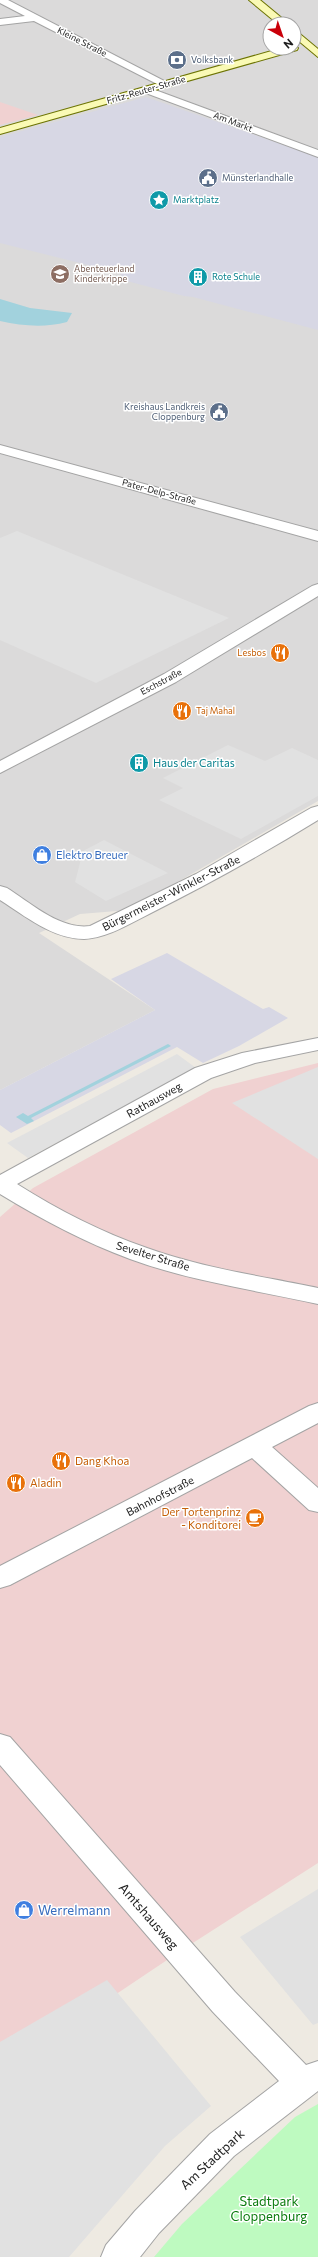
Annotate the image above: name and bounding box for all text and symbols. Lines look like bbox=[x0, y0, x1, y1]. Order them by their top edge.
north arrow bbox=[262, 16, 302, 56]
street label: Kleine Straße bbox=[56, 24, 109, 59]
text: N bbox=[281, 36, 296, 52]
bank icon: Volksbank bbox=[166, 49, 188, 71]
place label: Volksbank bbox=[191, 54, 233, 65]
street label: Fritz-Reuter-Straße bbox=[105, 73, 187, 106]
street label: Am Markt bbox=[212, 109, 255, 134]
public building icon: Münsterlandhalle bbox=[197, 167, 219, 189]
place label: Münsterlandhalle bbox=[222, 172, 294, 183]
place icon: Marktplatz bbox=[148, 189, 170, 211]
place label: Marktplatz bbox=[173, 194, 219, 205]
school or university icon: Abenteuerland Kinderkrippe bbox=[49, 263, 71, 285]
place label: Abenteuerland Kinderkrippe bbox=[74, 263, 135, 284]
building icon: Rote Schule bbox=[187, 266, 209, 288]
place label: Rote Schule bbox=[212, 271, 260, 282]
place label: Kreishaus Landkreis Cloppenburg bbox=[124, 401, 205, 422]
public building icon: Kreishaus Landkreis Cloppenburg bbox=[208, 401, 230, 423]
street label: Pater-Delp-Straße bbox=[121, 476, 198, 507]
restaurant icon: Lesbos bbox=[269, 642, 291, 664]
place label: Lesbos bbox=[237, 647, 266, 658]
street label: Eschstraße bbox=[138, 666, 184, 697]
restaurant icon: Taj Mahal bbox=[171, 700, 193, 722]
place label: Taj Mahal bbox=[196, 705, 235, 716]
building icon: Haus der Caritas bbox=[128, 752, 150, 774]
place label: Haus der Caritas bbox=[153, 756, 235, 769]
shop icon: Elektro Breuer bbox=[31, 844, 53, 866]
place label: Elektro Breuer bbox=[56, 848, 129, 861]
street label: Bürgermeister-Winkler-Straße bbox=[100, 852, 242, 933]
street label: Rathausweg bbox=[124, 1079, 184, 1120]
street label: Sevelter Straße bbox=[115, 1238, 192, 1273]
restaurant icon: Dang Khoa bbox=[50, 1450, 72, 1472]
place label: Dang Khoa bbox=[75, 1454, 129, 1467]
restaurant icon: Aladin bbox=[5, 1472, 27, 1494]
street label: Bahnhofstraße bbox=[124, 1473, 196, 1518]
place label: Aladin bbox=[30, 1476, 62, 1489]
place label: Der Tortenprinz - Konditorei bbox=[161, 1505, 242, 1531]
cafe icon: Der Tortenprinz - Konditorei bbox=[244, 1507, 266, 1529]
street label: Amtshausweg bbox=[116, 1879, 182, 1953]
shop icon: Werrelmann bbox=[13, 1899, 35, 1921]
place label: Werrelmann bbox=[38, 1902, 111, 1918]
street label: Am Stadtpark bbox=[177, 2125, 247, 2193]
park label: Stadtpark Cloppenburg bbox=[231, 2193, 307, 2224]

